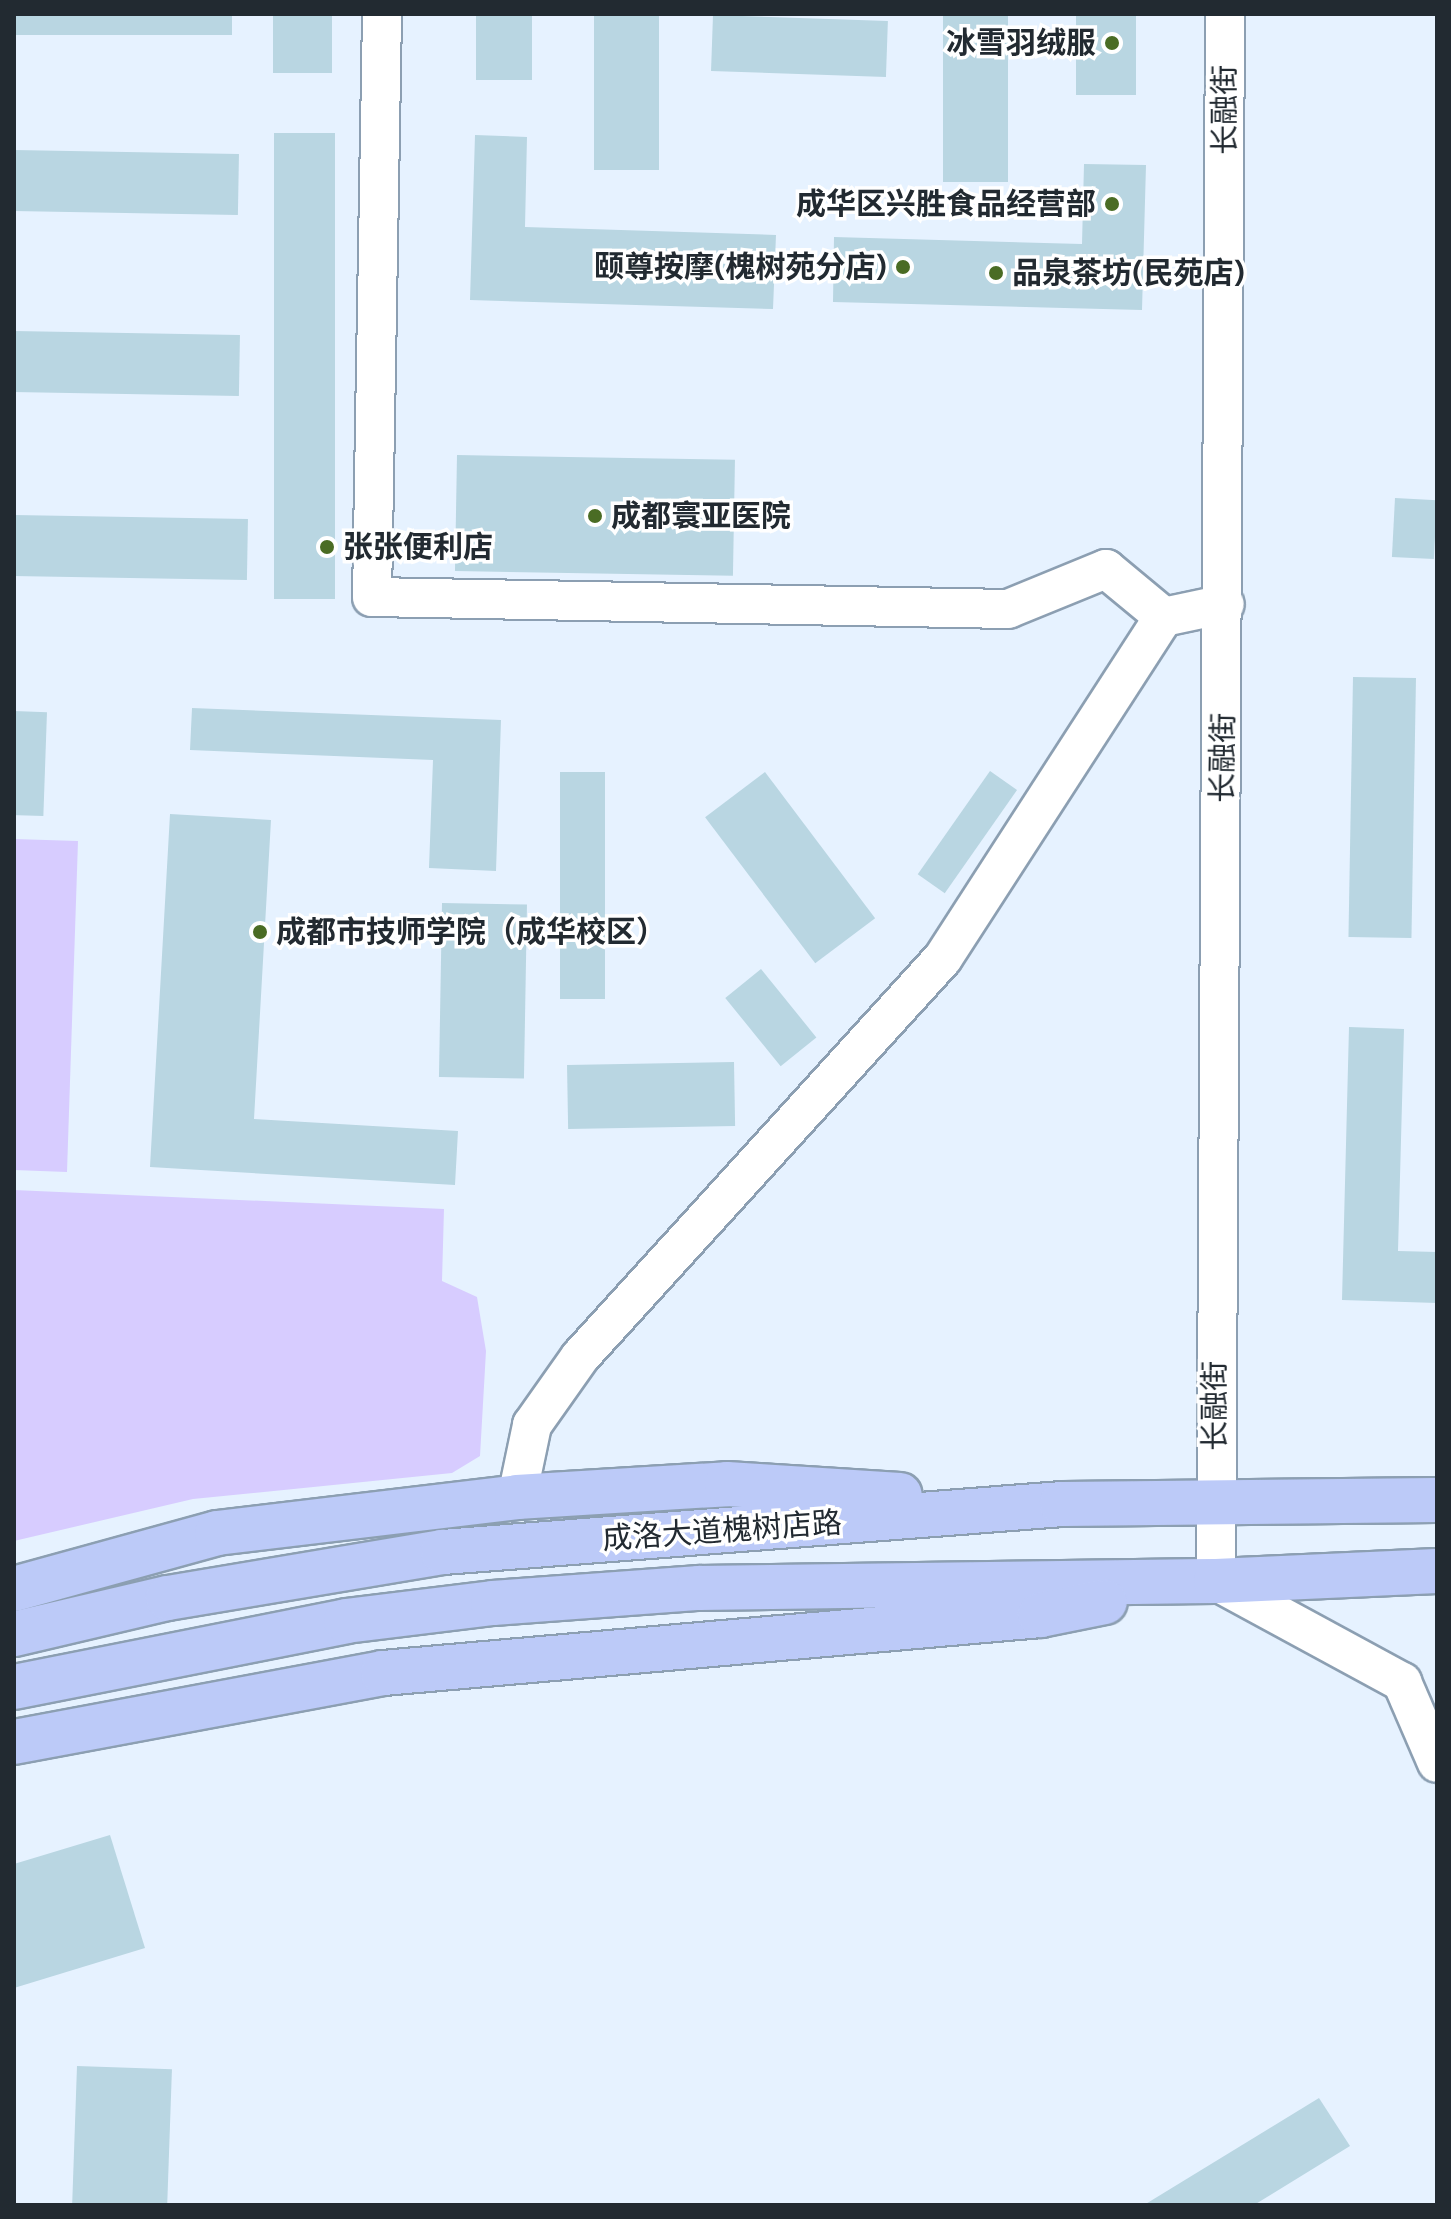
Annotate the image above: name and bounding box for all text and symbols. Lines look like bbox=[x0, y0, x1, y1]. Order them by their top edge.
place label: 冰雪羽绒服 bbox=[946, 25, 1096, 61]
marker: 冰雪羽绒服 bbox=[1103, 34, 1121, 52]
street label: 长融街 bbox=[1207, 65, 1243, 155]
place label: 成华区兴胜食品经营部 bbox=[796, 186, 1096, 222]
marker: 成华区兴胜食品经营部 bbox=[1103, 195, 1121, 213]
place label: 颐尊按摩(槐树苑分店) bbox=[594, 249, 887, 285]
place label: 品泉茶坊(民苑店) bbox=[1012, 255, 1245, 291]
marker: 颐尊按摩(槐树苑分店) bbox=[894, 258, 912, 276]
marker: 品泉茶坊(民苑店) bbox=[987, 264, 1005, 282]
place label: 成都寰亚医院 bbox=[611, 498, 791, 534]
marker: 成都寰亚医院 bbox=[586, 507, 604, 525]
place label: 张张便利店 bbox=[343, 529, 493, 565]
marker: 张张便利店 bbox=[318, 538, 336, 556]
street label: 长融街 bbox=[1204, 713, 1242, 803]
place label: 成都市技师学院（成华校区） bbox=[276, 914, 666, 950]
marker: 成都市技师学院（成华校区） bbox=[251, 923, 269, 941]
street label: 长融街 bbox=[1197, 1361, 1233, 1451]
street label: 成洛大道槐树店路 bbox=[601, 1505, 843, 1557]

